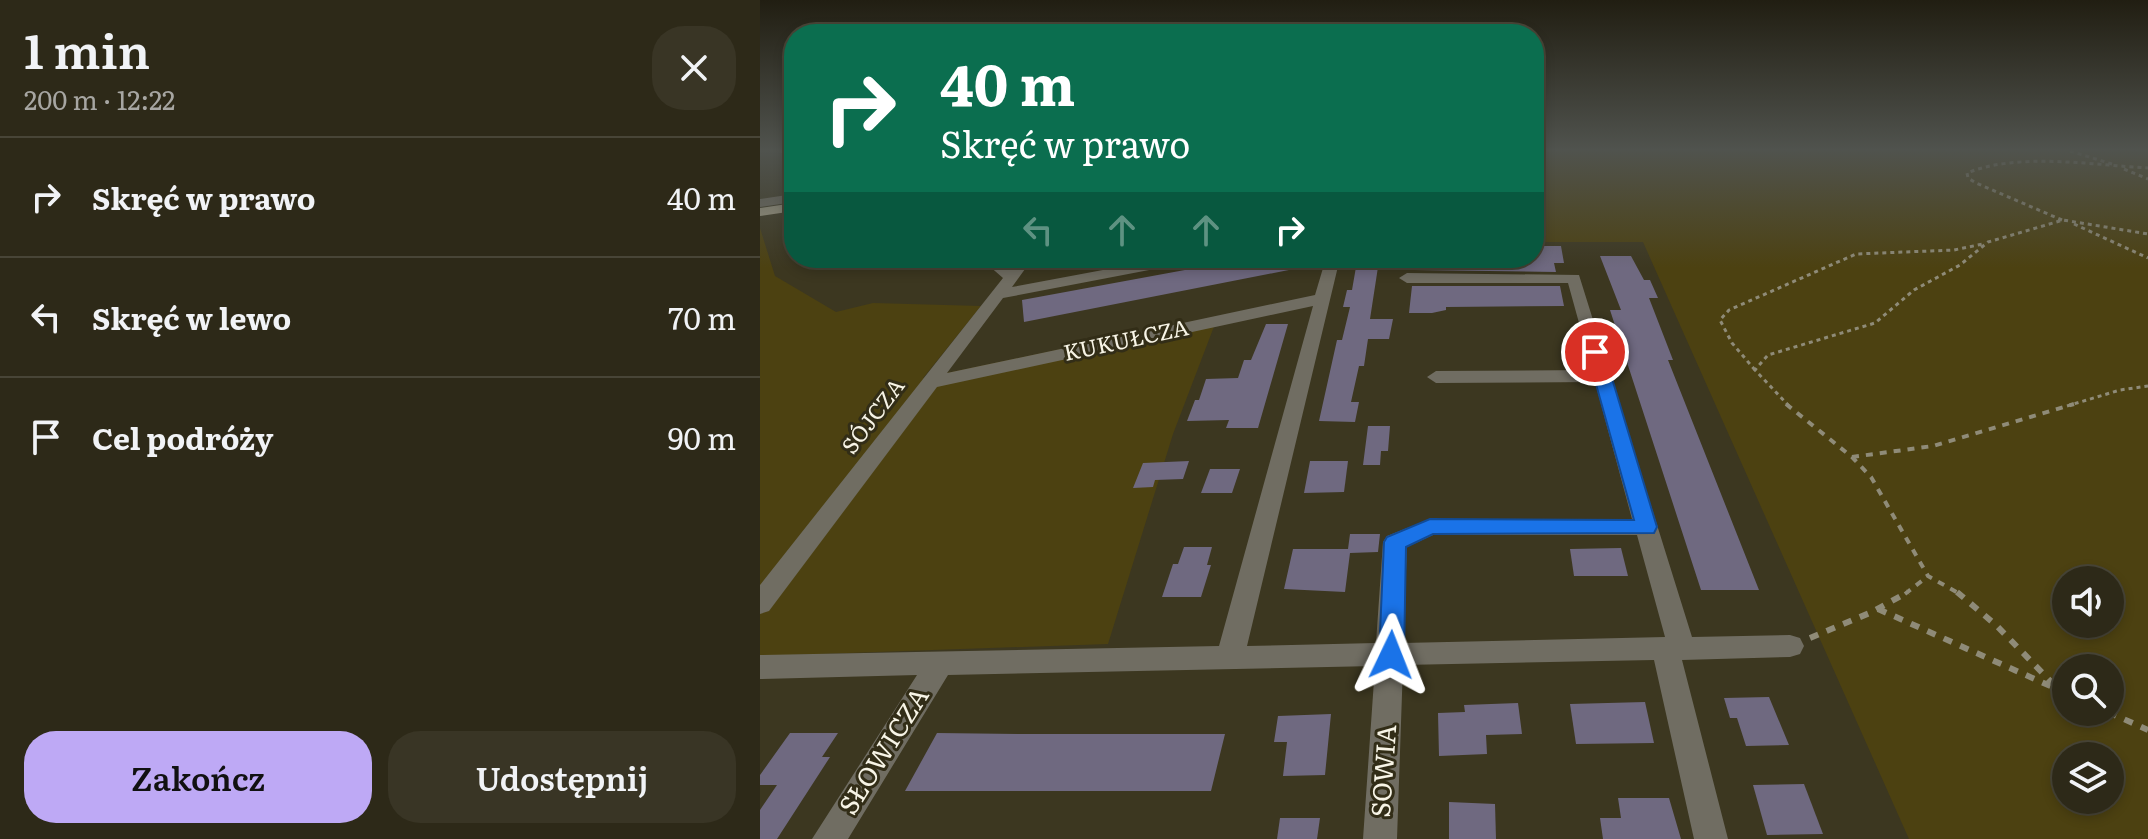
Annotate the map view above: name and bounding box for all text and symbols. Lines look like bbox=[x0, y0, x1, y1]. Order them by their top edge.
text: 1 min bbox=[24, 13, 150, 84]
button: close bbox=[652, 26, 736, 110]
text: 40 m bbox=[940, 40, 1075, 123]
icon: right bbox=[808, 56, 912, 160]
text: 200 m · 12:22 bbox=[24, 79, 175, 118]
text: Skręć w prawo bbox=[940, 116, 1190, 169]
icon: right bbox=[24, 175, 68, 219]
text: Skręć w prawo bbox=[92, 175, 315, 219]
text: 40 m bbox=[667, 175, 736, 219]
icon: left bbox=[1016, 208, 1060, 252]
icon: ahead bbox=[1100, 208, 1144, 252]
icon: ahead bbox=[1184, 208, 1228, 252]
icon: right bbox=[1268, 208, 1312, 252]
icon: left bbox=[24, 295, 68, 339]
text: Skręć w lewo bbox=[92, 295, 291, 339]
text: 70 m bbox=[668, 295, 736, 339]
street label: KUKUŁCZA bbox=[1060, 309, 1191, 368]
pin bbox=[1561, 318, 1629, 386]
icon: arrive bbox=[1573, 330, 1617, 374]
street label: SÓJCZA bbox=[832, 370, 911, 460]
icon: arrive bbox=[24, 415, 68, 459]
text: Cel podróży bbox=[92, 415, 273, 459]
text: 90 m bbox=[668, 415, 736, 459]
map controls bbox=[2052, 566, 2124, 814]
button: sound bbox=[2052, 566, 2124, 638]
position arrow bbox=[1349, 613, 1433, 697]
button: search bbox=[2052, 654, 2124, 726]
street label: SŁOWICZA bbox=[827, 678, 937, 821]
street label: SOWIA bbox=[1359, 723, 1404, 819]
button: Zakończ bbox=[24, 731, 372, 823]
button: Udostępnij bbox=[388, 731, 736, 823]
button: layers bbox=[2052, 742, 2124, 814]

